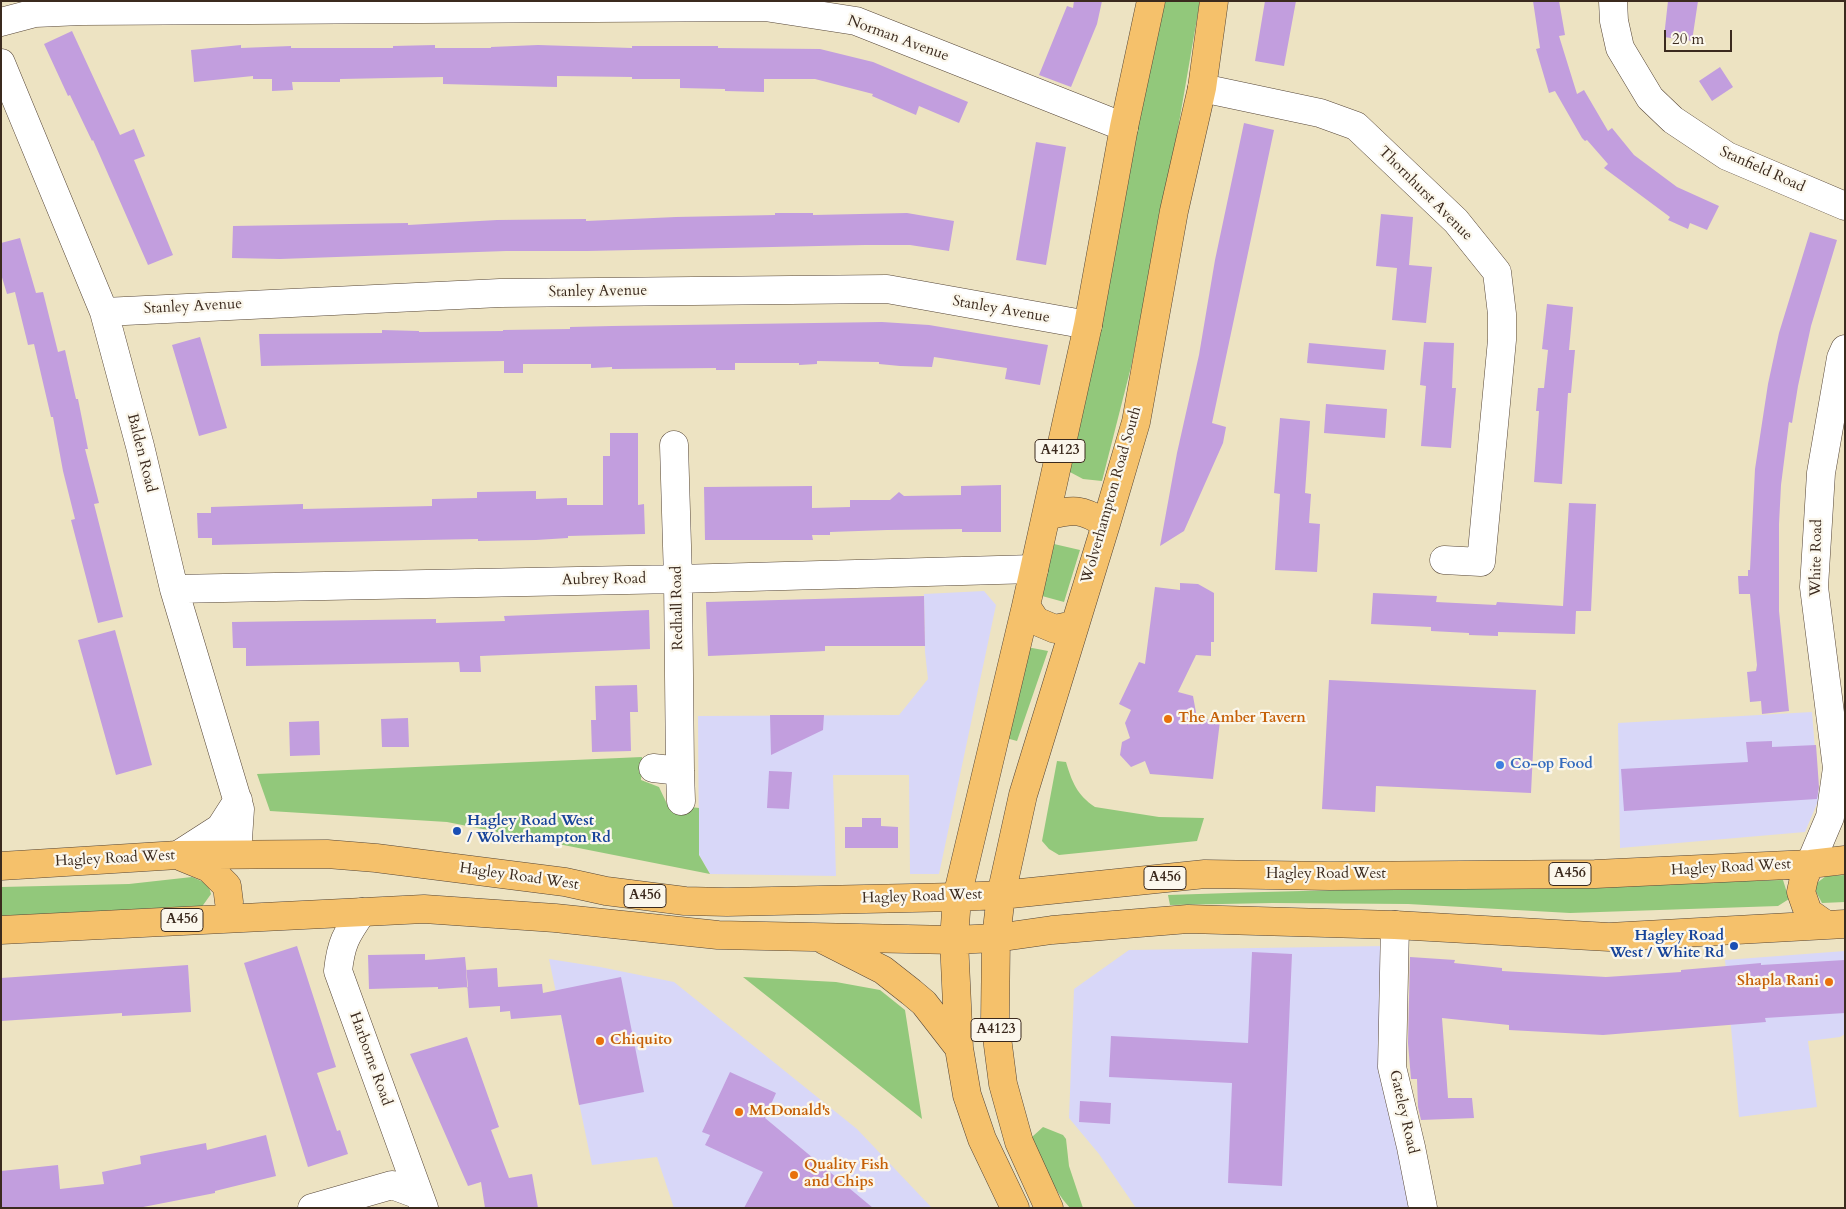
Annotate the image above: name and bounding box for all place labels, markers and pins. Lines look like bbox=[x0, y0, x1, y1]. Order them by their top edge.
place label: The Amber Tavern bbox=[1178, 710, 1306, 728]
marker: The Amber Tavern bbox=[1162, 713, 1174, 725]
place label: Co-op Food bbox=[1510, 756, 1593, 774]
marker: Co-op Food bbox=[1494, 759, 1506, 771]
place label: Hagley Road West / Wolverhampton Rd bbox=[467, 813, 611, 848]
marker: Hagley Road West / Wolverhampton Rd bbox=[451, 825, 463, 837]
place label: Hagley Road West / White Rd bbox=[1610, 928, 1724, 963]
marker: Hagley Road West / White Rd bbox=[1728, 940, 1740, 952]
place label: Shapla Rani bbox=[1737, 973, 1819, 991]
marker: Shapla Rani bbox=[1823, 976, 1835, 988]
place label: Chiquito bbox=[610, 1032, 672, 1050]
marker: Chiquito bbox=[594, 1035, 606, 1047]
place label: McDonald's bbox=[749, 1103, 830, 1121]
marker: McDonald's bbox=[733, 1106, 745, 1118]
place label: Quality Fish and Chips bbox=[804, 1157, 889, 1192]
marker: Quality Fish and Chips bbox=[788, 1169, 800, 1181]

